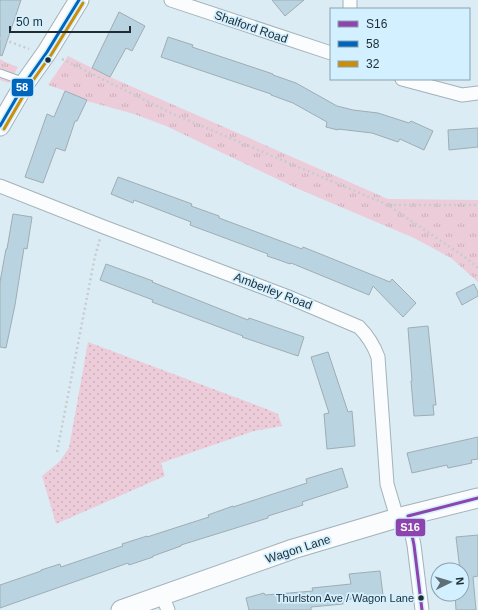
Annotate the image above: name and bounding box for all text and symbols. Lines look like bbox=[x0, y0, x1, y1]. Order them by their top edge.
scale bar bbox=[10, 8, 130, 34]
street label: Shalford Road bbox=[212, 8, 290, 46]
legend bbox=[330, 8, 470, 80]
text: 50 m bbox=[16, 15, 43, 29]
text: S16 bbox=[366, 17, 388, 31]
text: 58 bbox=[366, 37, 380, 51]
unlabelled marker bbox=[43, 55, 53, 65]
text: 32 bbox=[366, 57, 380, 71]
line badge: 58 bbox=[11, 78, 34, 97]
text: 58 bbox=[16, 81, 28, 93]
street label: Amberley Road bbox=[232, 270, 314, 312]
line badge: S16 bbox=[395, 518, 426, 537]
text: S16 bbox=[400, 521, 420, 533]
street label: Wagon Lane bbox=[264, 532, 333, 566]
north arrow bbox=[430, 562, 470, 602]
text: N bbox=[454, 577, 466, 586]
place label: Thurlston Ave / Wagon Lane bbox=[276, 592, 414, 604]
marker: Thurlston Ave / Wagon Lane bbox=[416, 593, 426, 603]

